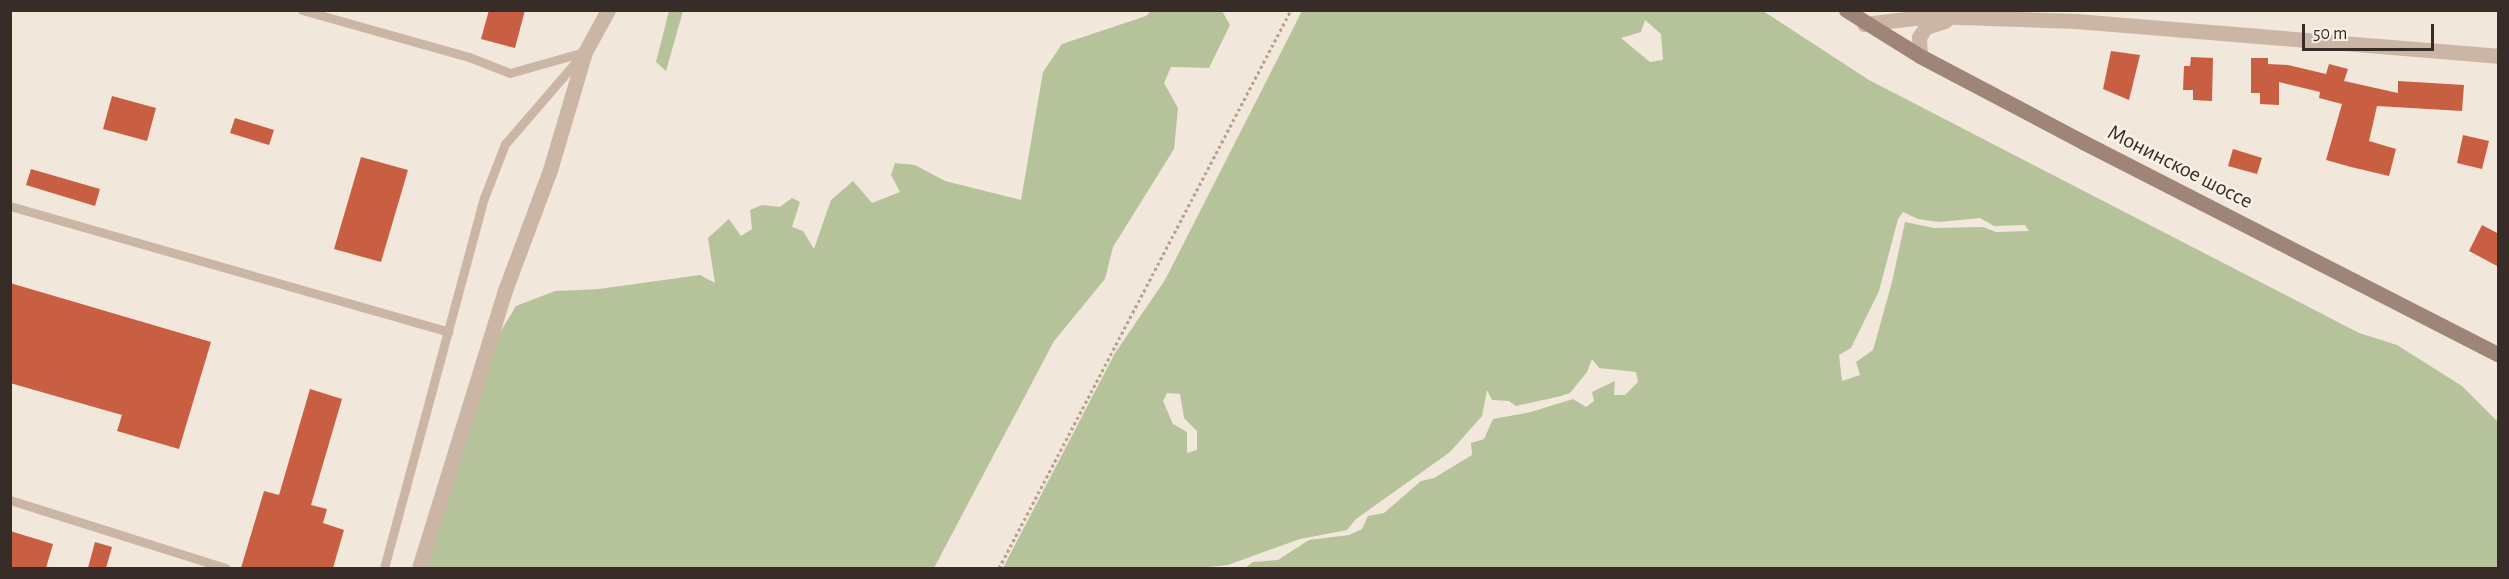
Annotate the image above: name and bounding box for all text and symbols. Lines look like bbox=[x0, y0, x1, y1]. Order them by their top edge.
scale bar bbox=[2305, 12, 2437, 50]
text: 50 m bbox=[2313, 25, 2347, 43]
street label: Монинское шоссе bbox=[2103, 119, 2257, 215]

